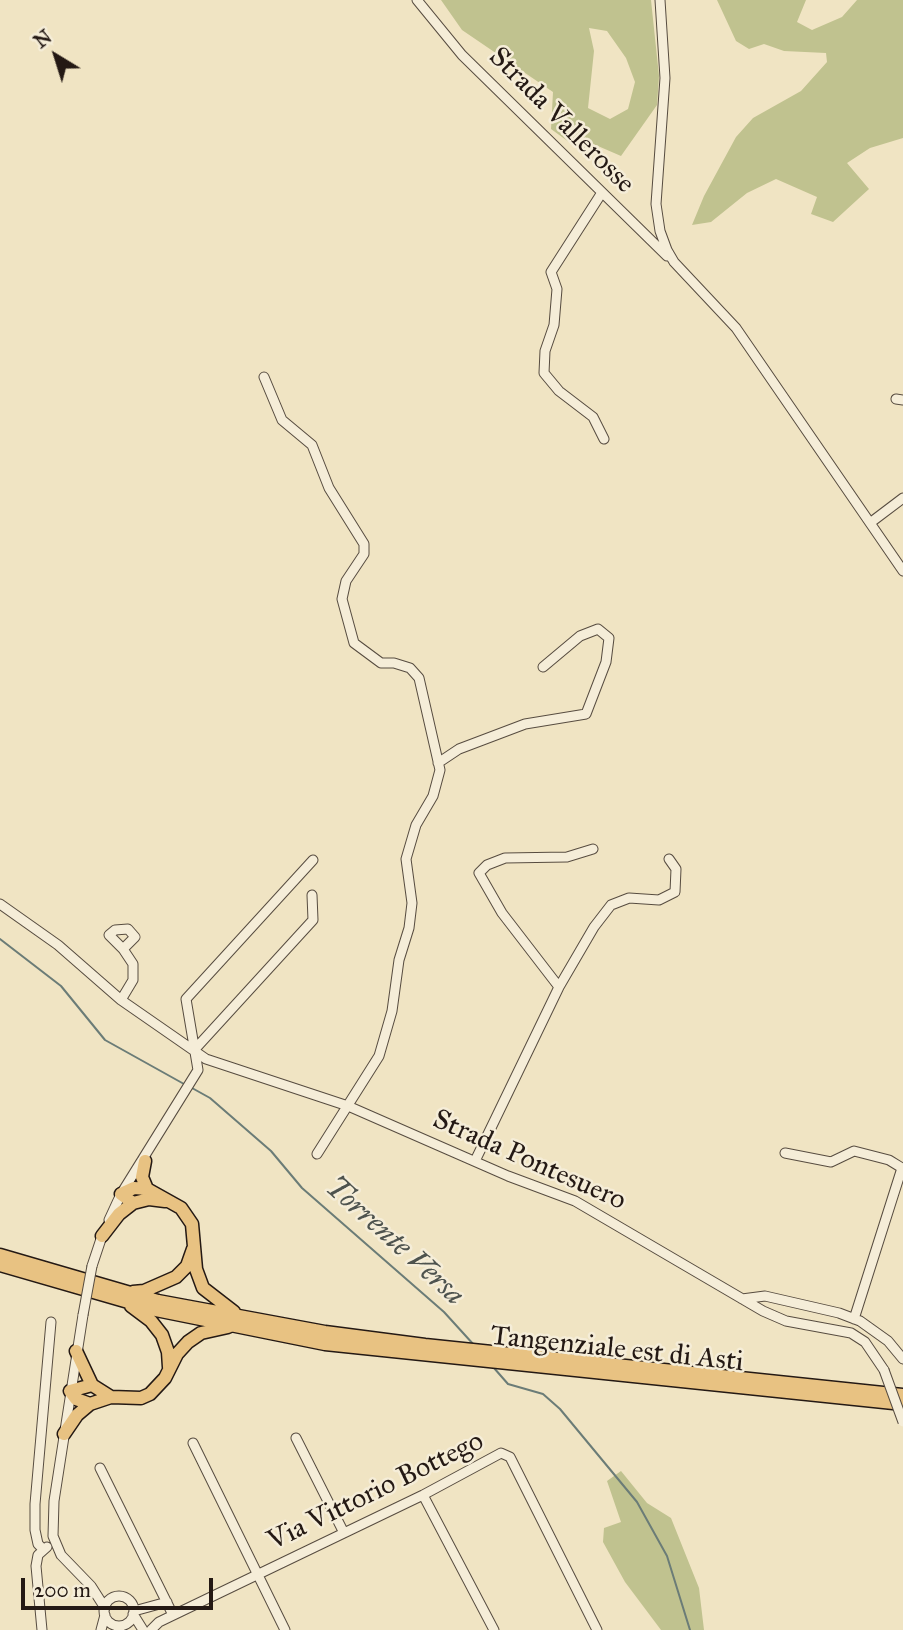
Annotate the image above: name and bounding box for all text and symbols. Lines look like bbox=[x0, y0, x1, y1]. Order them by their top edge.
north arrow bbox=[21, 21, 91, 91]
text: N bbox=[29, 25, 56, 53]
street label: Strada Vallerosse bbox=[481, 41, 641, 201]
street label: Strada Pontesuero bbox=[427, 1103, 631, 1219]
water label: Torrente Versa bbox=[317, 1170, 471, 1314]
street label: Tangenziale est di Asti bbox=[489, 1320, 745, 1380]
street label: Via Vittorio Bottego bbox=[262, 1425, 490, 1559]
scale bar bbox=[24, 1564, 217, 1608]
text: 200 m bbox=[34, 1577, 91, 1603]

